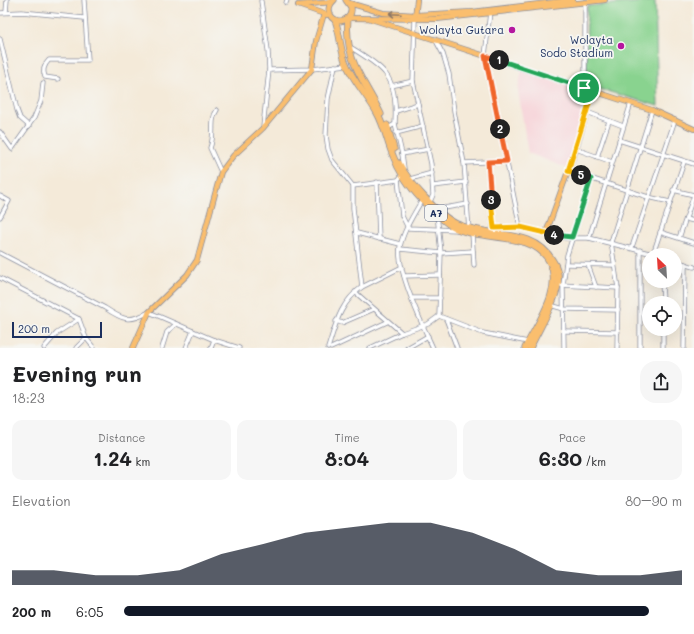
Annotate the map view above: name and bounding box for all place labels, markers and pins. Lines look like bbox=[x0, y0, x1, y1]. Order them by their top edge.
place label: Wolayta Gutara bbox=[419, 22, 504, 37]
marker: Wolayta Gutara bbox=[507, 25, 517, 35]
place label: Wolayta Sodo Stadium bbox=[540, 32, 613, 60]
marker: Wolayta Sodo Stadium bbox=[616, 41, 626, 51]
pin: 1 bbox=[489, 50, 509, 70]
pin bbox=[567, 71, 601, 105]
pin: 2 bbox=[490, 119, 510, 139]
pin: 5 bbox=[571, 165, 591, 185]
pin: 3 bbox=[481, 190, 501, 210]
pin: 4 bbox=[544, 225, 564, 245]

